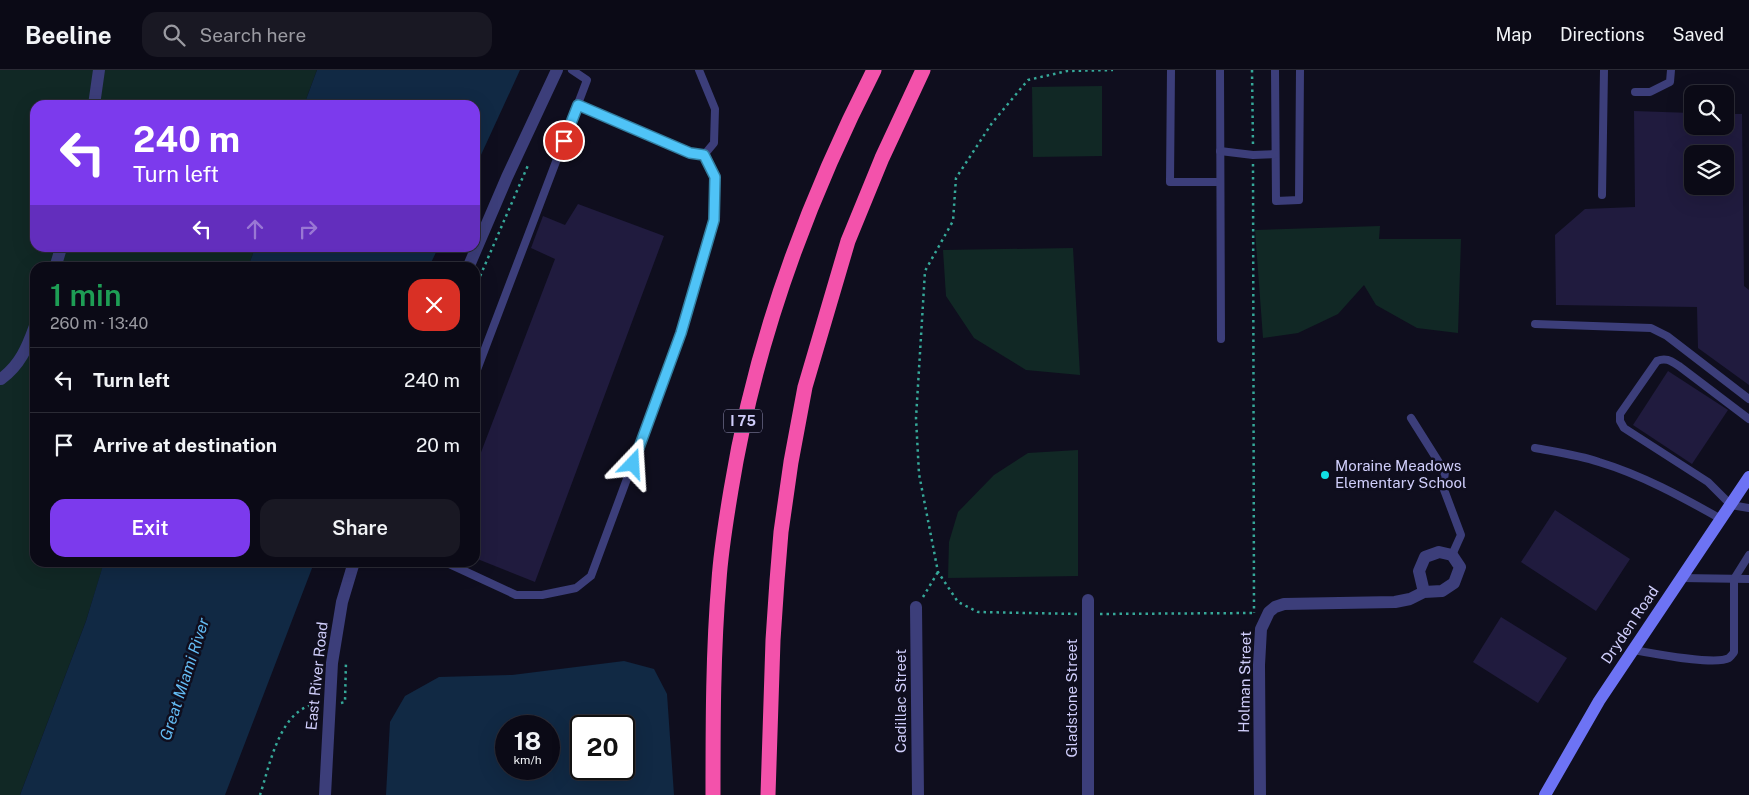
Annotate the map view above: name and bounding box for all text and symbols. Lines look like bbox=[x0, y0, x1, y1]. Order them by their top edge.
search box bbox=[142, 12, 492, 57]
text: Beeline bbox=[25, 21, 112, 49]
icon: search bbox=[160, 21, 188, 49]
text: Search here bbox=[200, 24, 306, 46]
text: Map bbox=[1495, 24, 1532, 45]
text: Directions bbox=[1560, 24, 1645, 45]
text: Saved bbox=[1673, 24, 1724, 45]
map controls bbox=[1684, 85, 1734, 195]
button: search bbox=[1684, 85, 1734, 135]
text: 240 m bbox=[133, 119, 240, 160]
icon: left bbox=[50, 120, 115, 185]
pin bbox=[543, 120, 585, 162]
icon: arrive bbox=[550, 127, 578, 155]
button: layers bbox=[1684, 145, 1734, 195]
text: Turn left bbox=[133, 161, 219, 187]
icon: left bbox=[188, 215, 216, 243]
icon: ahead bbox=[241, 215, 269, 243]
icon: right bbox=[294, 215, 322, 243]
text: 1 min bbox=[50, 277, 121, 313]
button: close bbox=[408, 279, 460, 331]
text: 260 m · 13:40 bbox=[50, 314, 148, 333]
icon: left bbox=[50, 366, 78, 394]
text: Turn left bbox=[93, 369, 170, 391]
text: 240 m bbox=[404, 369, 460, 391]
road number: I 75 bbox=[724, 410, 762, 432]
icon: arrive bbox=[50, 431, 78, 459]
text: Arrive at destination bbox=[93, 434, 277, 456]
text: 20 m bbox=[416, 434, 460, 456]
position arrow bbox=[606, 437, 658, 489]
place label: Moraine Meadows Elementary School bbox=[1335, 457, 1467, 491]
marker: Moraine Meadows Elementary School bbox=[1319, 469, 1331, 481]
button: Exit bbox=[50, 499, 250, 557]
button: Share bbox=[260, 499, 460, 557]
street label: Dryden Road bbox=[1597, 583, 1662, 667]
water label: Great Miami River bbox=[156, 615, 214, 743]
street label: East River Road bbox=[302, 621, 331, 731]
street label: Holman Street bbox=[1235, 631, 1254, 733]
street label: Gladstone Street bbox=[1063, 638, 1080, 757]
street label: Cadillac Street bbox=[892, 649, 909, 753]
speed limit sign: 20 bbox=[570, 715, 635, 780]
text: 18 bbox=[514, 726, 541, 756]
text: km/h bbox=[513, 753, 542, 767]

